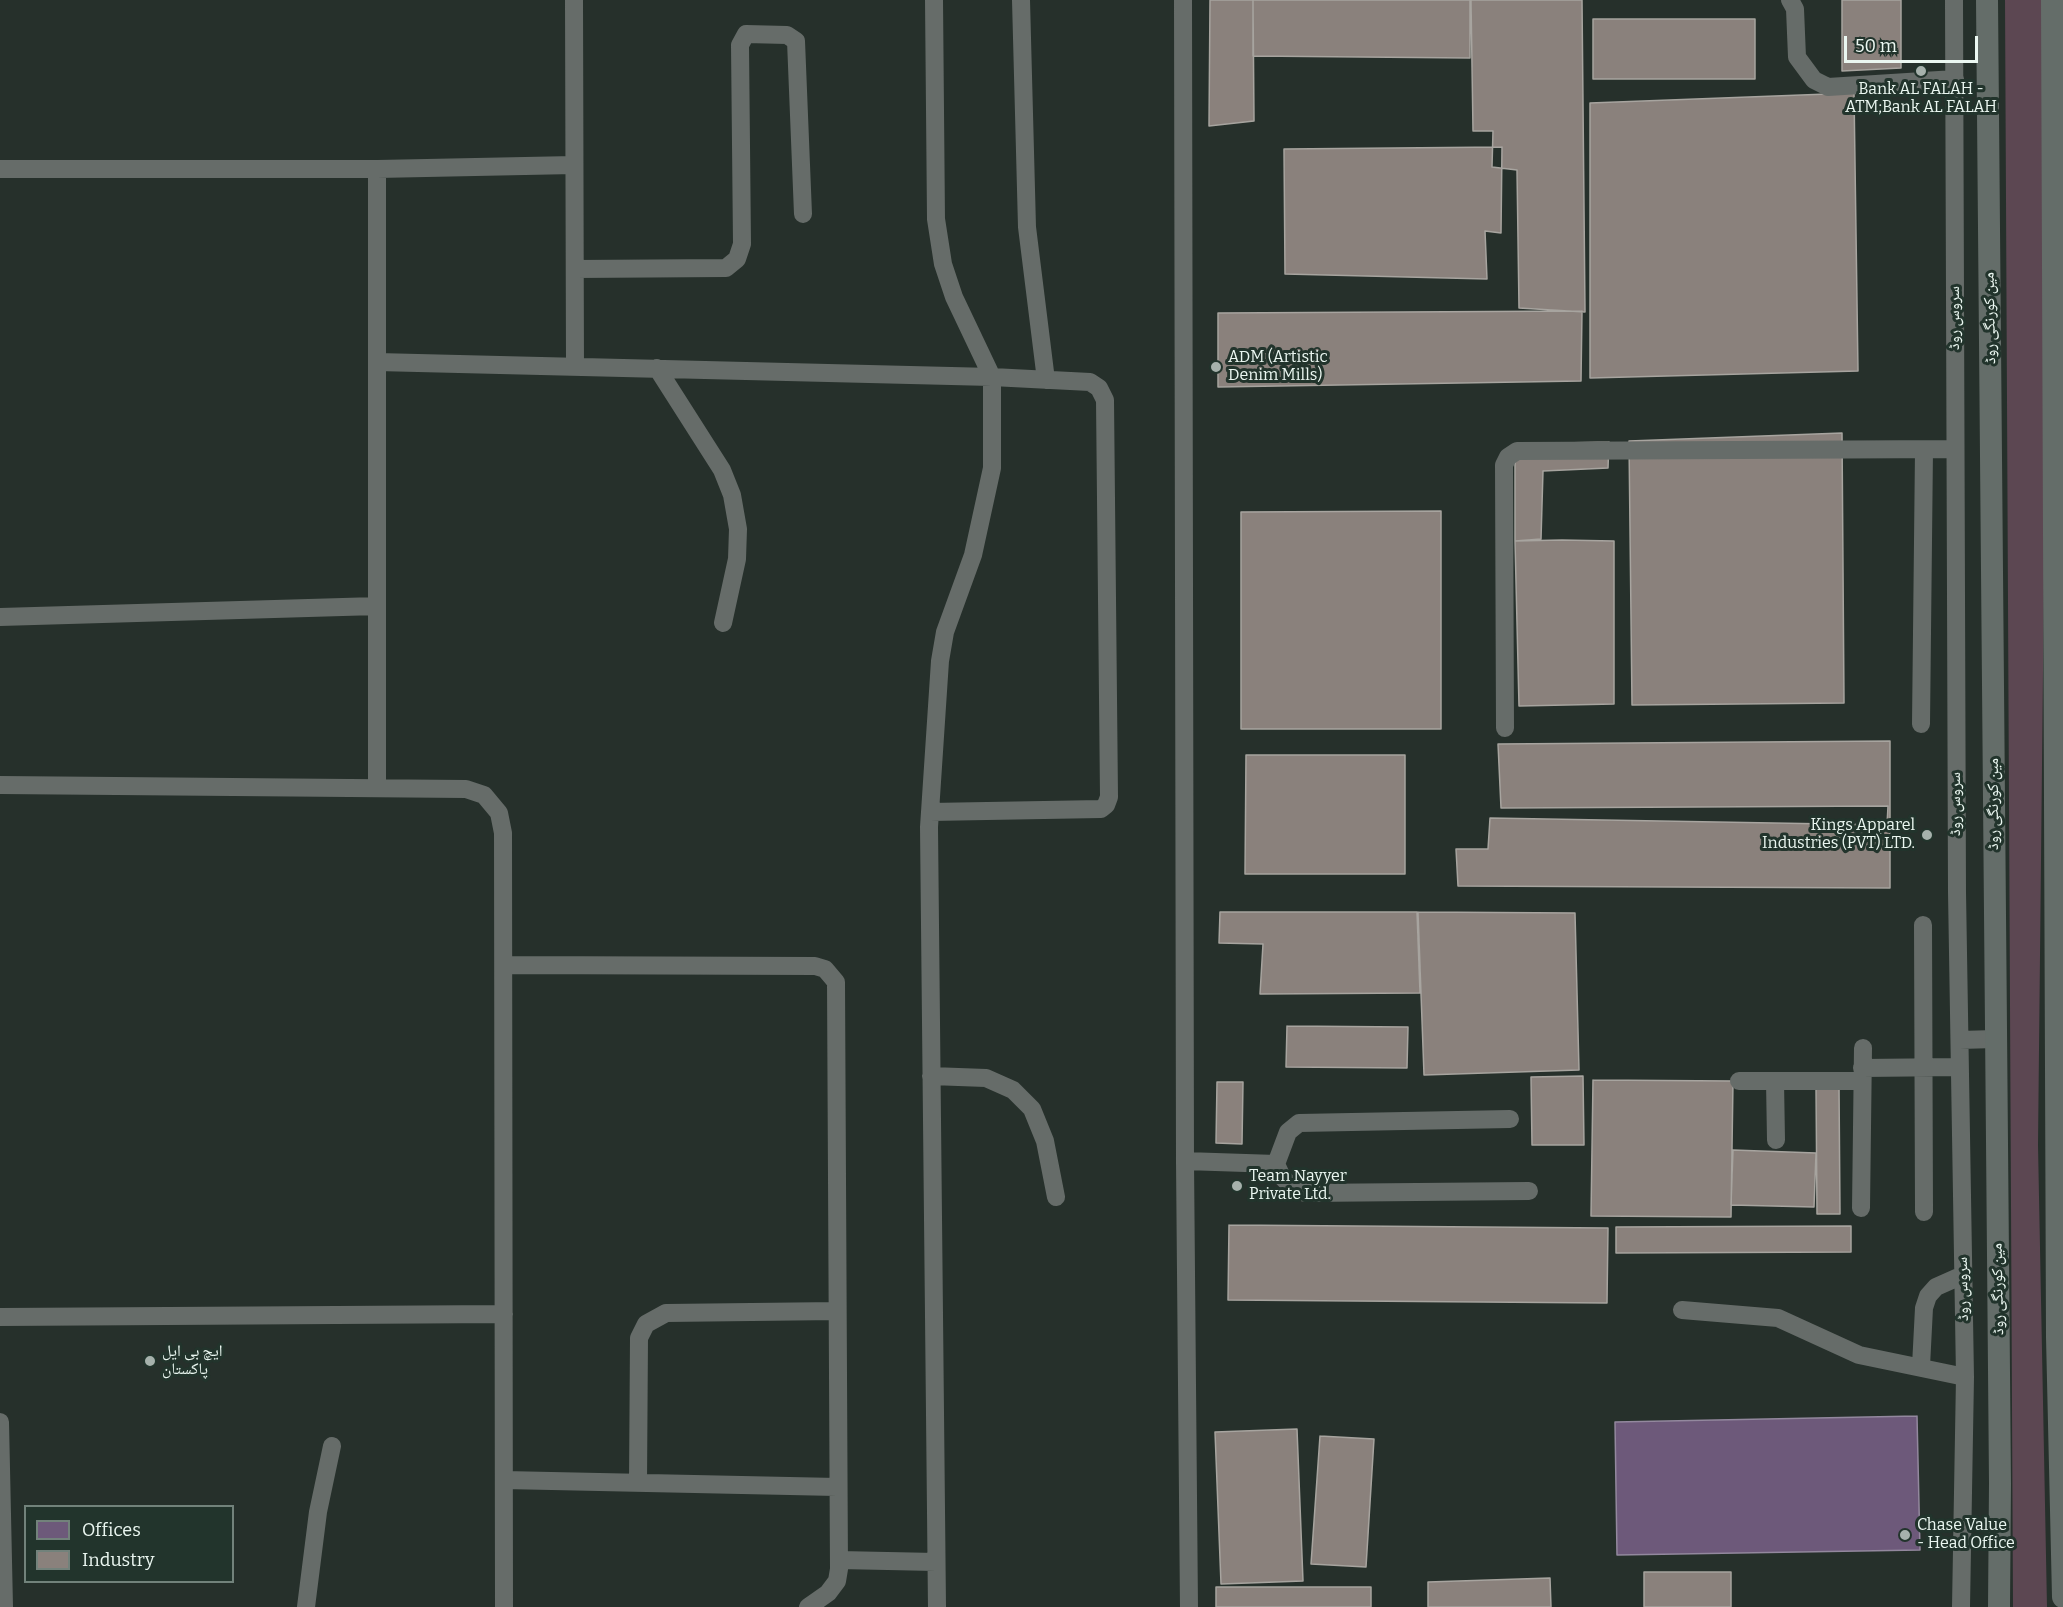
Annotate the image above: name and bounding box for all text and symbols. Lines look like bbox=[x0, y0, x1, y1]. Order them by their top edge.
scale bar bbox=[1847, 24, 1980, 62]
text: 50 m bbox=[1855, 35, 1897, 57]
marker: Bank AL FALAH - ATM;Bank AL FALAH bbox=[1914, 64, 1928, 78]
place label: Bank AL FALAH - ATM;Bank AL FALAH bbox=[1845, 80, 1997, 118]
street label: مین کورنگی روڈ bbox=[1980, 272, 2000, 364]
street label: سروس روڈ bbox=[1945, 286, 1965, 350]
place label: ADM (Artistic Denim Mills) bbox=[1228, 348, 1328, 386]
marker: ADM (Artistic Denim Mills) bbox=[1209, 360, 1223, 374]
street label: مین کورنگی روڈ bbox=[1984, 758, 2004, 850]
street label: سروس روڈ bbox=[1946, 772, 1966, 836]
place label: Kings Apparel Industries (PVT) LTD. bbox=[1762, 816, 1915, 854]
marker: Kings Apparel Industries (PVT) LTD. bbox=[1920, 828, 1934, 842]
place label: Team Nayyer Private Ltd. bbox=[1249, 1167, 1347, 1205]
marker: Team Nayyer Private Ltd. bbox=[1230, 1179, 1244, 1193]
street label: مین کورنگی روڈ bbox=[1988, 1243, 2008, 1335]
street label: سروس روڈ bbox=[1953, 1257, 1973, 1321]
place label: ایچ بی ایل پاکستان bbox=[162, 1342, 222, 1380]
marker: ایچ بی ایل پاکستان bbox=[143, 1354, 157, 1368]
legend bbox=[24, 1505, 234, 1583]
place label: Chase Value - Head Office bbox=[1917, 1516, 2015, 1554]
text: Offices bbox=[82, 1519, 141, 1541]
marker: Chase Value - Head Office bbox=[1898, 1528, 1912, 1542]
text: Industry bbox=[82, 1549, 154, 1571]

